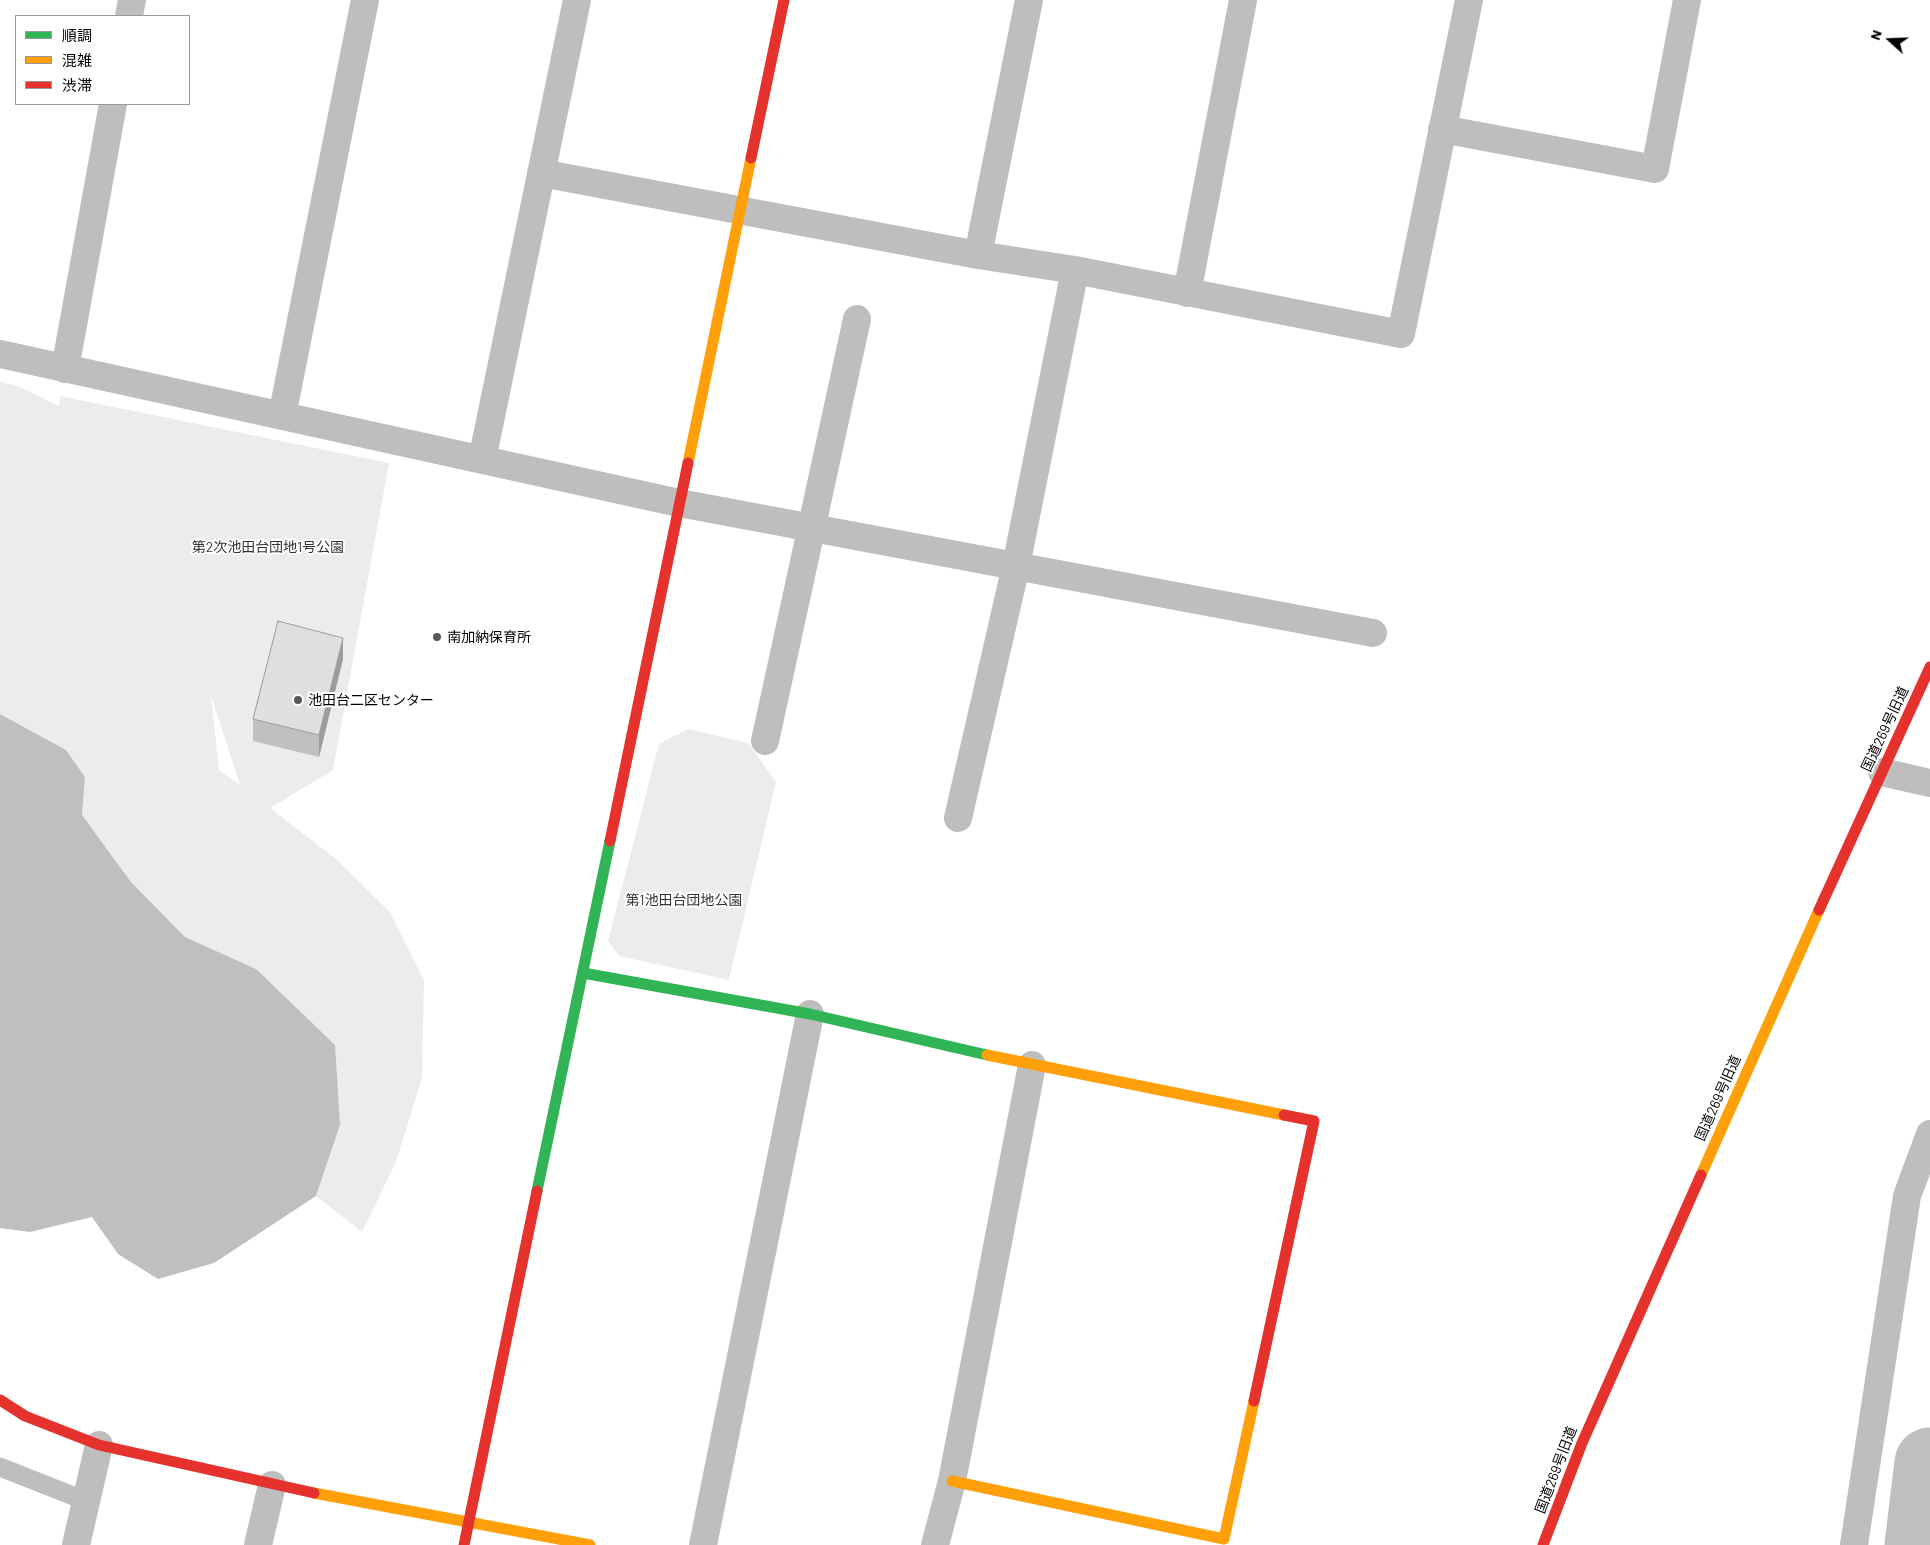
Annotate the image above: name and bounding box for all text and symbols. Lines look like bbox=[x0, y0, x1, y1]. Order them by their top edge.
legend bbox=[15, 15, 190, 105]
north arrow bbox=[1865, 15, 1915, 65]
text: 順調 bbox=[62, 26, 92, 44]
text: N bbox=[1866, 27, 1885, 42]
text: 混雑 bbox=[62, 51, 92, 69]
text: 渋滞 bbox=[62, 76, 92, 94]
park label: 第2次池田台団地1号公園 bbox=[192, 539, 344, 555]
place label: 南加納保育所 bbox=[447, 629, 531, 645]
marker: 南加納保育所 bbox=[431, 631, 443, 643]
street label: 国道269号旧道 bbox=[1858, 684, 1912, 774]
place label: 池田台二区センター bbox=[308, 692, 434, 708]
marker: 池田台二区センター bbox=[292, 694, 304, 706]
park label: 第1池田台団地公園 bbox=[626, 892, 742, 908]
street label: 国道269号旧道 bbox=[1692, 1053, 1744, 1143]
street label: 国道269号旧道 bbox=[1532, 1424, 1580, 1516]

